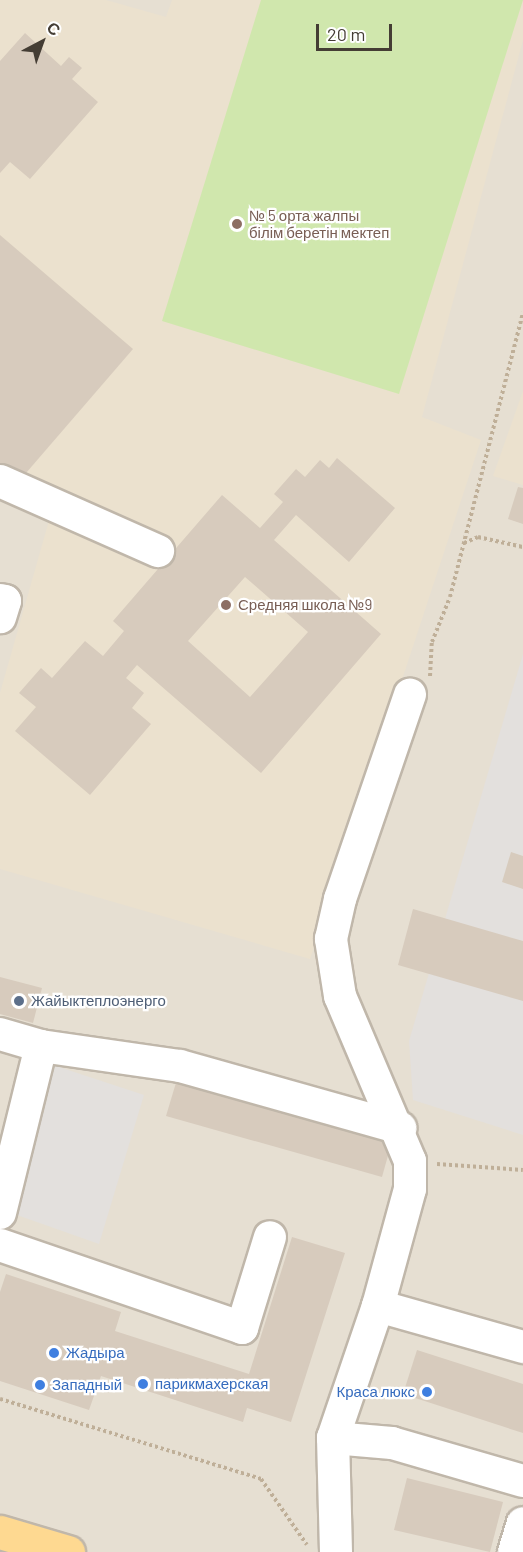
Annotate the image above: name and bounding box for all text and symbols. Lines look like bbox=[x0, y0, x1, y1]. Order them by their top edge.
north arrow bbox=[12, 12, 72, 72]
scale bar bbox=[319, 12, 396, 50]
text: С bbox=[44, 17, 65, 39]
text: 20 m bbox=[327, 23, 365, 45]
place label: № 5 орта жалпы білім беретін мектеп bbox=[249, 206, 389, 241]
marker: № 5 орта жалпы білім беретін мектеп bbox=[230, 217, 244, 231]
place label: Средняя школа №9 bbox=[238, 596, 372, 614]
marker: Средняя школа №9 bbox=[219, 598, 233, 612]
place label: Жайыктеплоэнерго bbox=[31, 992, 166, 1010]
marker: Жайыктеплоэнерго bbox=[12, 994, 26, 1008]
place label: Жадыра bbox=[66, 1344, 125, 1362]
marker: Жадыра bbox=[47, 1346, 61, 1360]
place label: парикмахерская bbox=[155, 1375, 268, 1393]
place label: Западный bbox=[52, 1376, 122, 1394]
marker: парикмахерская bbox=[136, 1377, 150, 1391]
marker: Западный bbox=[33, 1378, 47, 1392]
place label: Краса люкс bbox=[337, 1383, 415, 1401]
marker: Краса люкс bbox=[420, 1385, 434, 1399]

